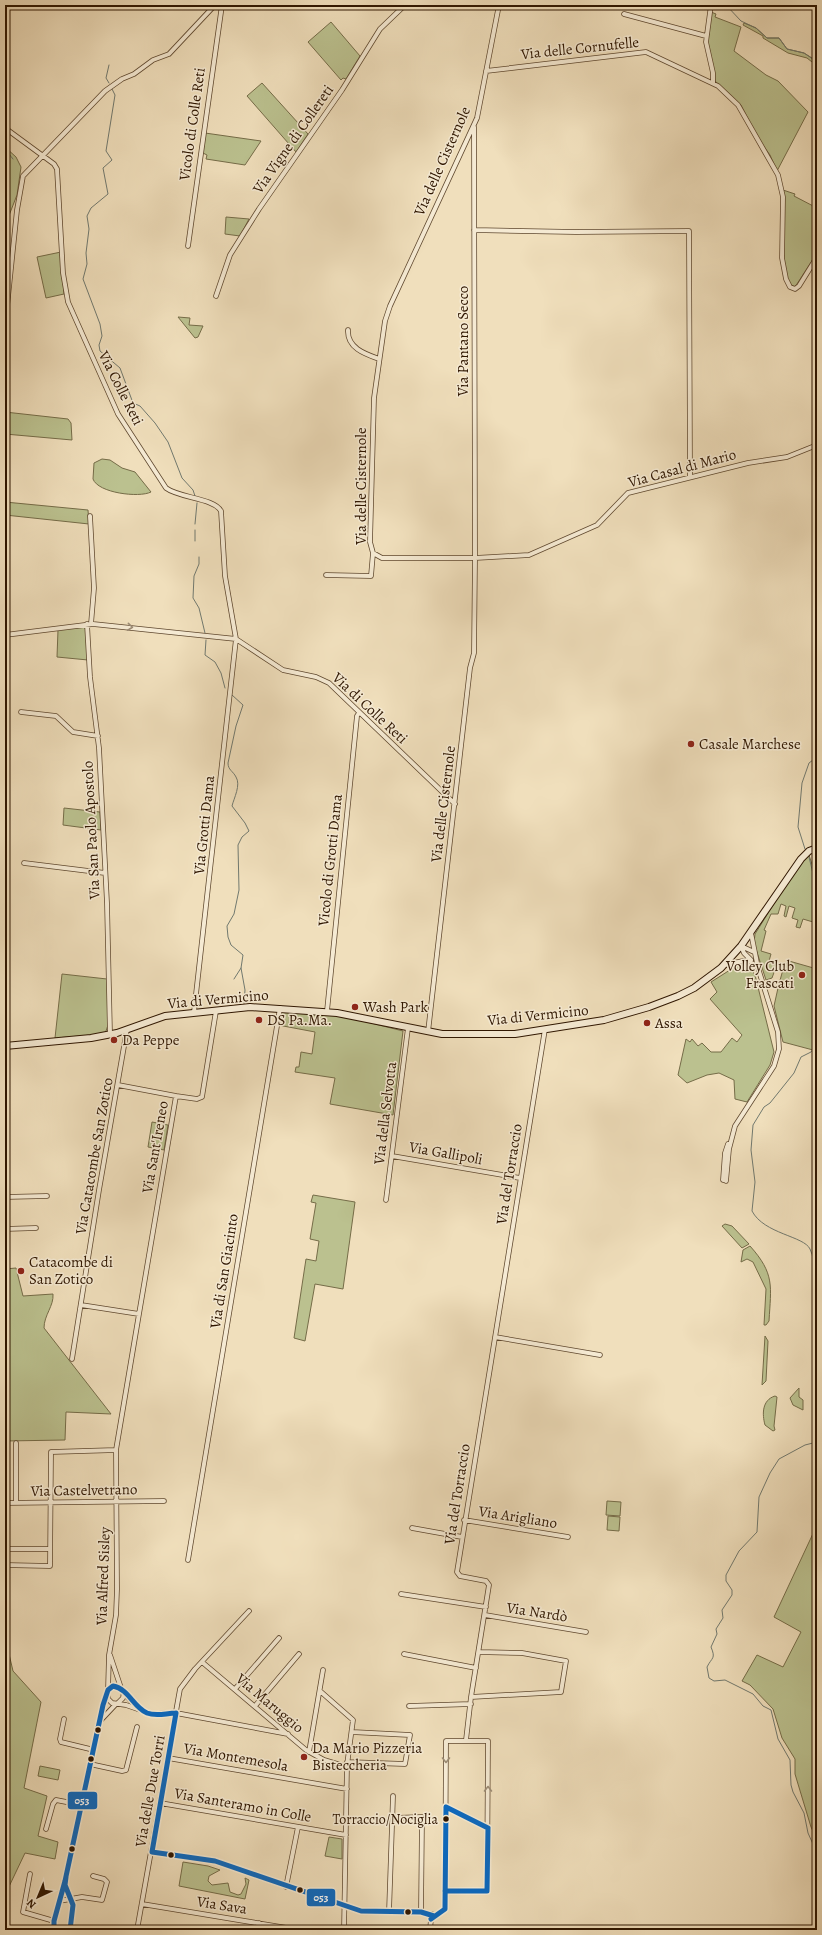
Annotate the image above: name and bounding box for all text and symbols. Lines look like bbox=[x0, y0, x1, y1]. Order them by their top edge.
street label: Via delle Cornufelle bbox=[519, 32, 640, 64]
street label: Vicolo di Colle Reti bbox=[174, 66, 210, 183]
street label: Via Vigne di Collereti bbox=[247, 81, 338, 198]
street label: Via delle Cisternole bbox=[409, 103, 475, 220]
street label: Via Pantano Secco bbox=[453, 286, 473, 397]
street label: Via Colle Reti bbox=[93, 347, 148, 429]
street label: Via delle Cisternole bbox=[351, 427, 371, 546]
street label: Via Casal di Mario bbox=[625, 444, 738, 492]
one-way arrow bbox=[127, 622, 133, 631]
street label: Via di Colle Reti bbox=[327, 667, 412, 748]
place label: Casale Marchese bbox=[699, 734, 801, 754]
marker: Casale Marchese bbox=[686, 739, 696, 749]
street label: Via delle Cisternole bbox=[426, 744, 460, 864]
street label: Via San Paolo Apostolo bbox=[77, 760, 105, 901]
street label: Via Grotti Dama bbox=[189, 774, 219, 877]
street label: Vicolo di Grotti Dama bbox=[313, 793, 347, 928]
place label: Volley Club Frascati bbox=[725, 956, 794, 993]
marker: Volley Club Frascati bbox=[797, 970, 807, 980]
street label: Via di Vermicino bbox=[166, 985, 269, 1013]
place label: Wash Park bbox=[362, 997, 428, 1017]
street label: Via di Vermicino bbox=[485, 1000, 590, 1030]
marker: Wash Park bbox=[350, 1002, 360, 1012]
place label: DS Pa.Ma. bbox=[267, 1010, 332, 1030]
place label: Assa bbox=[654, 1013, 683, 1033]
marker: DS Pa.Ma. bbox=[254, 1015, 264, 1025]
marker: Assa bbox=[642, 1018, 652, 1028]
place label: Da Peppe bbox=[122, 1030, 180, 1050]
marker: Da Peppe bbox=[109, 1035, 119, 1045]
street label: Via della Selvotta bbox=[369, 1060, 401, 1167]
street label: Via Catacombe San Zotico bbox=[70, 1076, 118, 1237]
street label: Via Sant'Ireneo bbox=[137, 1099, 173, 1196]
street label: Via del Torraccio bbox=[491, 1122, 527, 1227]
street label: Via Gallipoli bbox=[407, 1137, 484, 1169]
street label: Via di San Giacinto bbox=[205, 1212, 243, 1331]
place label: Catacombe di San Zotico bbox=[29, 1252, 113, 1289]
marker: Catacombe di San Zotico bbox=[16, 1266, 26, 1276]
street label: Via del Torraccio bbox=[439, 1442, 475, 1547]
street label: Via Castelvetrano bbox=[29, 1479, 138, 1501]
street label: Via Arigliano bbox=[476, 1501, 559, 1533]
street label: Via Alfred Sisley bbox=[91, 1526, 115, 1626]
street label: Via Nardò bbox=[504, 1597, 569, 1627]
street label: Via Maruggio bbox=[231, 1668, 308, 1737]
unlabelled marker bbox=[93, 1725, 103, 1735]
street label: Via delle Due Torri bbox=[130, 1733, 170, 1850]
street label: Via Montemesola bbox=[181, 1738, 290, 1776]
place label: Da Mario Pizzeria Bisteccheria bbox=[312, 1738, 422, 1775]
marker: Da Mario Pizzeria Bisteccheria bbox=[299, 1752, 309, 1762]
unlabelled marker bbox=[86, 1754, 96, 1764]
one-way arrow bbox=[442, 1757, 450, 1763]
street label: Via Santeramo in Colle bbox=[172, 1783, 313, 1827]
one-way arrow bbox=[484, 1786, 492, 1792]
line badge: 053 bbox=[67, 1791, 98, 1810]
text: 053 bbox=[75, 1793, 90, 1808]
place label: Torraccio/Nociglia bbox=[332, 1810, 438, 1829]
marker: Torraccio/Nociglia bbox=[441, 1814, 451, 1824]
unlabelled marker bbox=[67, 1844, 77, 1854]
unlabelled marker bbox=[166, 1850, 176, 1860]
north arrow bbox=[18, 1877, 58, 1917]
unlabelled marker bbox=[295, 1885, 305, 1895]
line badge: 053 bbox=[306, 1888, 336, 1907]
text: 053 bbox=[314, 1890, 329, 1905]
street label: Via Sava bbox=[194, 1891, 249, 1919]
text: N bbox=[23, 1896, 39, 1912]
unlabelled marker bbox=[403, 1907, 413, 1917]

